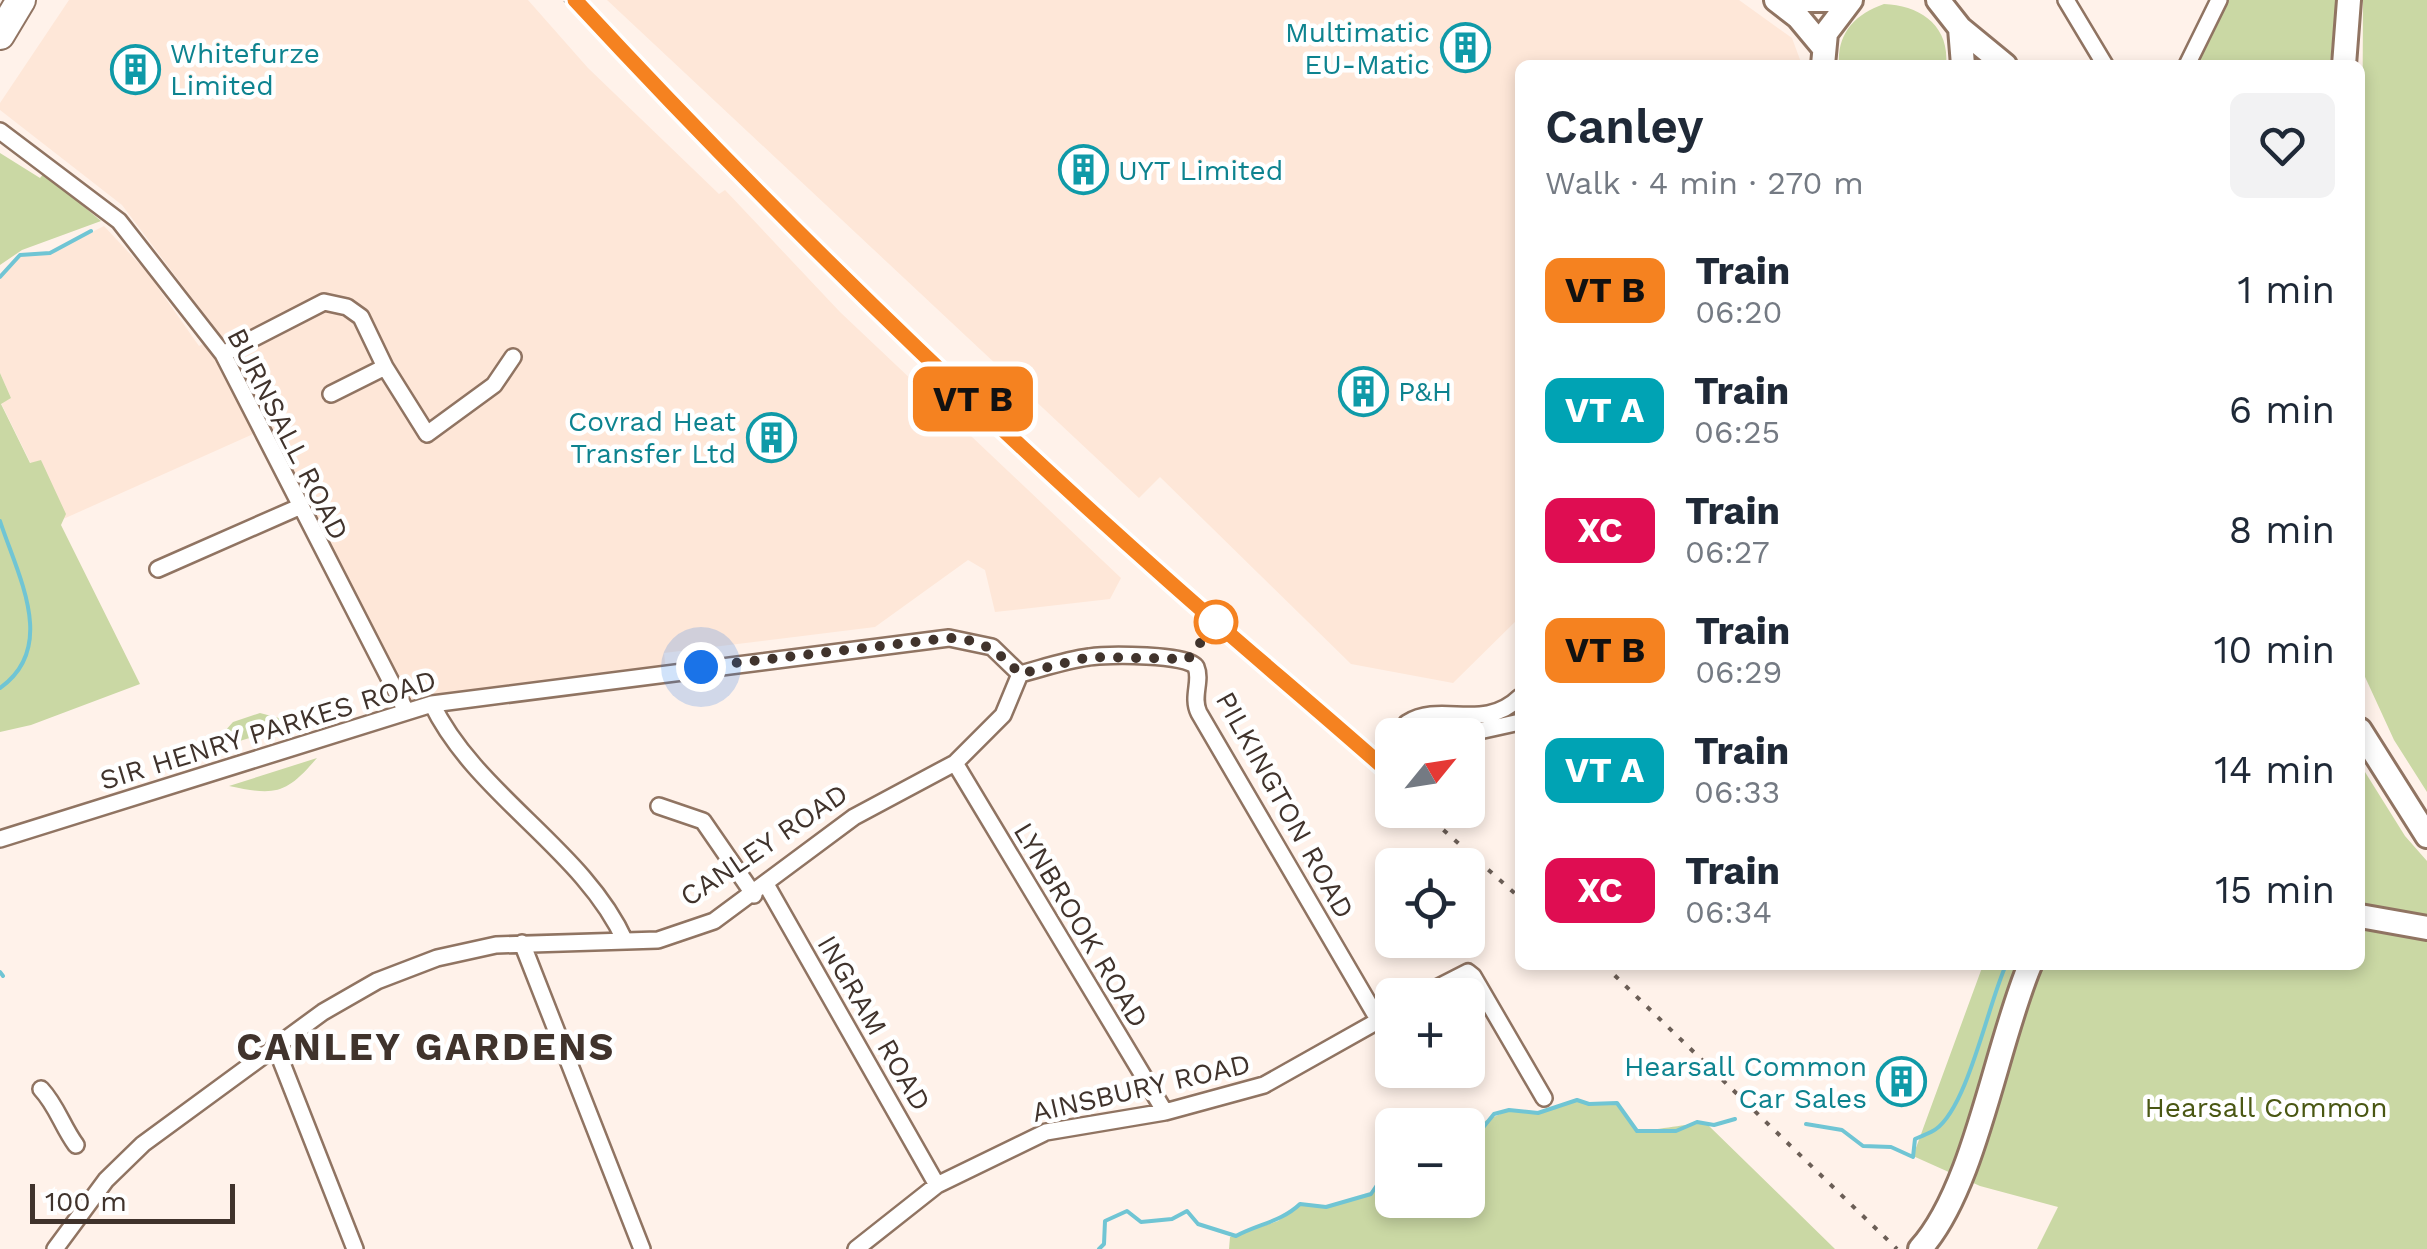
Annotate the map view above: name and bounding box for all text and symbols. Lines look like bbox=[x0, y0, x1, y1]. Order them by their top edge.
place label: Multimatic EU-Matic bbox=[1285, 16, 1430, 81]
building icon: Multimatic EU-Matic bbox=[1439, 22, 1491, 74]
place label: Whitefurze Limited bbox=[170, 37, 320, 102]
building icon: Whitefurze Limited bbox=[109, 43, 161, 95]
button: heart bbox=[2230, 93, 2335, 198]
text: Canley bbox=[1545, 98, 1703, 155]
building icon: UYT Limited bbox=[1057, 144, 1109, 196]
place label: UYT Limited bbox=[1118, 154, 1283, 187]
text: Walk · 4 min · 270 m bbox=[1545, 164, 1864, 202]
text: Train bbox=[1695, 249, 1790, 293]
text: 1 min bbox=[2237, 268, 2335, 312]
text: VT B bbox=[1565, 269, 1645, 311]
text: 06:20 bbox=[1695, 293, 1783, 331]
street label: BURNSALL ROAD bbox=[220, 323, 356, 545]
building icon: P&H bbox=[1337, 365, 1389, 417]
line badge: VT B bbox=[903, 366, 1043, 432]
text: Train bbox=[1694, 369, 1789, 413]
place label: P&H bbox=[1398, 375, 1452, 408]
text: VT B bbox=[933, 378, 1013, 420]
text: 6 min bbox=[2229, 388, 2335, 432]
text: VT A bbox=[1565, 389, 1644, 431]
place label: Covrad Heat Transfer Ltd bbox=[568, 405, 736, 470]
building icon: Covrad Heat Transfer Ltd bbox=[745, 411, 797, 463]
text: 06:25 bbox=[1694, 413, 1780, 451]
text: Train bbox=[1685, 489, 1780, 533]
text: 8 min bbox=[2229, 508, 2335, 552]
text: XC bbox=[1577, 509, 1623, 551]
text: 06:27 bbox=[1685, 533, 1770, 571]
unlabelled marker bbox=[1195, 601, 1237, 643]
text: Train bbox=[1695, 609, 1790, 653]
text: 10 min bbox=[2214, 628, 2335, 672]
text: VT B bbox=[1565, 629, 1645, 671]
your location bbox=[676, 642, 726, 692]
text: 06:29 bbox=[1695, 653, 1782, 691]
street label: SIR HENRY PARKES ROAD bbox=[96, 663, 440, 797]
street label: PILKINGTON ROAD bbox=[1209, 686, 1361, 924]
north arrow bbox=[1375, 718, 1485, 828]
map controls bbox=[1375, 718, 1485, 1218]
text: Train bbox=[1694, 729, 1789, 773]
text: 14 min bbox=[2214, 748, 2335, 792]
text: VT A bbox=[1565, 749, 1644, 791]
text: 06:33 bbox=[1694, 773, 1780, 811]
street label: CANLEY ROAD bbox=[674, 777, 854, 913]
street label: LYNBROOK ROAD bbox=[1007, 817, 1155, 1033]
button: locate bbox=[1375, 848, 1485, 958]
text: Train bbox=[1685, 849, 1780, 893]
text: 15 min bbox=[2215, 868, 2335, 912]
text: XC bbox=[1577, 869, 1623, 911]
text: 06:34 bbox=[1685, 893, 1772, 931]
street label: INGRAM ROAD bbox=[810, 929, 938, 1117]
button: + bbox=[1375, 978, 1485, 1088]
district label: CANLEY GARDENS bbox=[236, 1025, 616, 1069]
street label: AINSBURY ROAD bbox=[1029, 1047, 1253, 1129]
place label: Hearsall Common Car Sales bbox=[1624, 1050, 1867, 1115]
building icon: Hearsall Common Car Sales bbox=[1876, 1056, 1928, 1108]
park label: Hearsall Common bbox=[2145, 1091, 2388, 1124]
button: − bbox=[1375, 1108, 1485, 1218]
scale bar bbox=[30, 1179, 235, 1224]
text: 100 m bbox=[45, 1185, 127, 1218]

